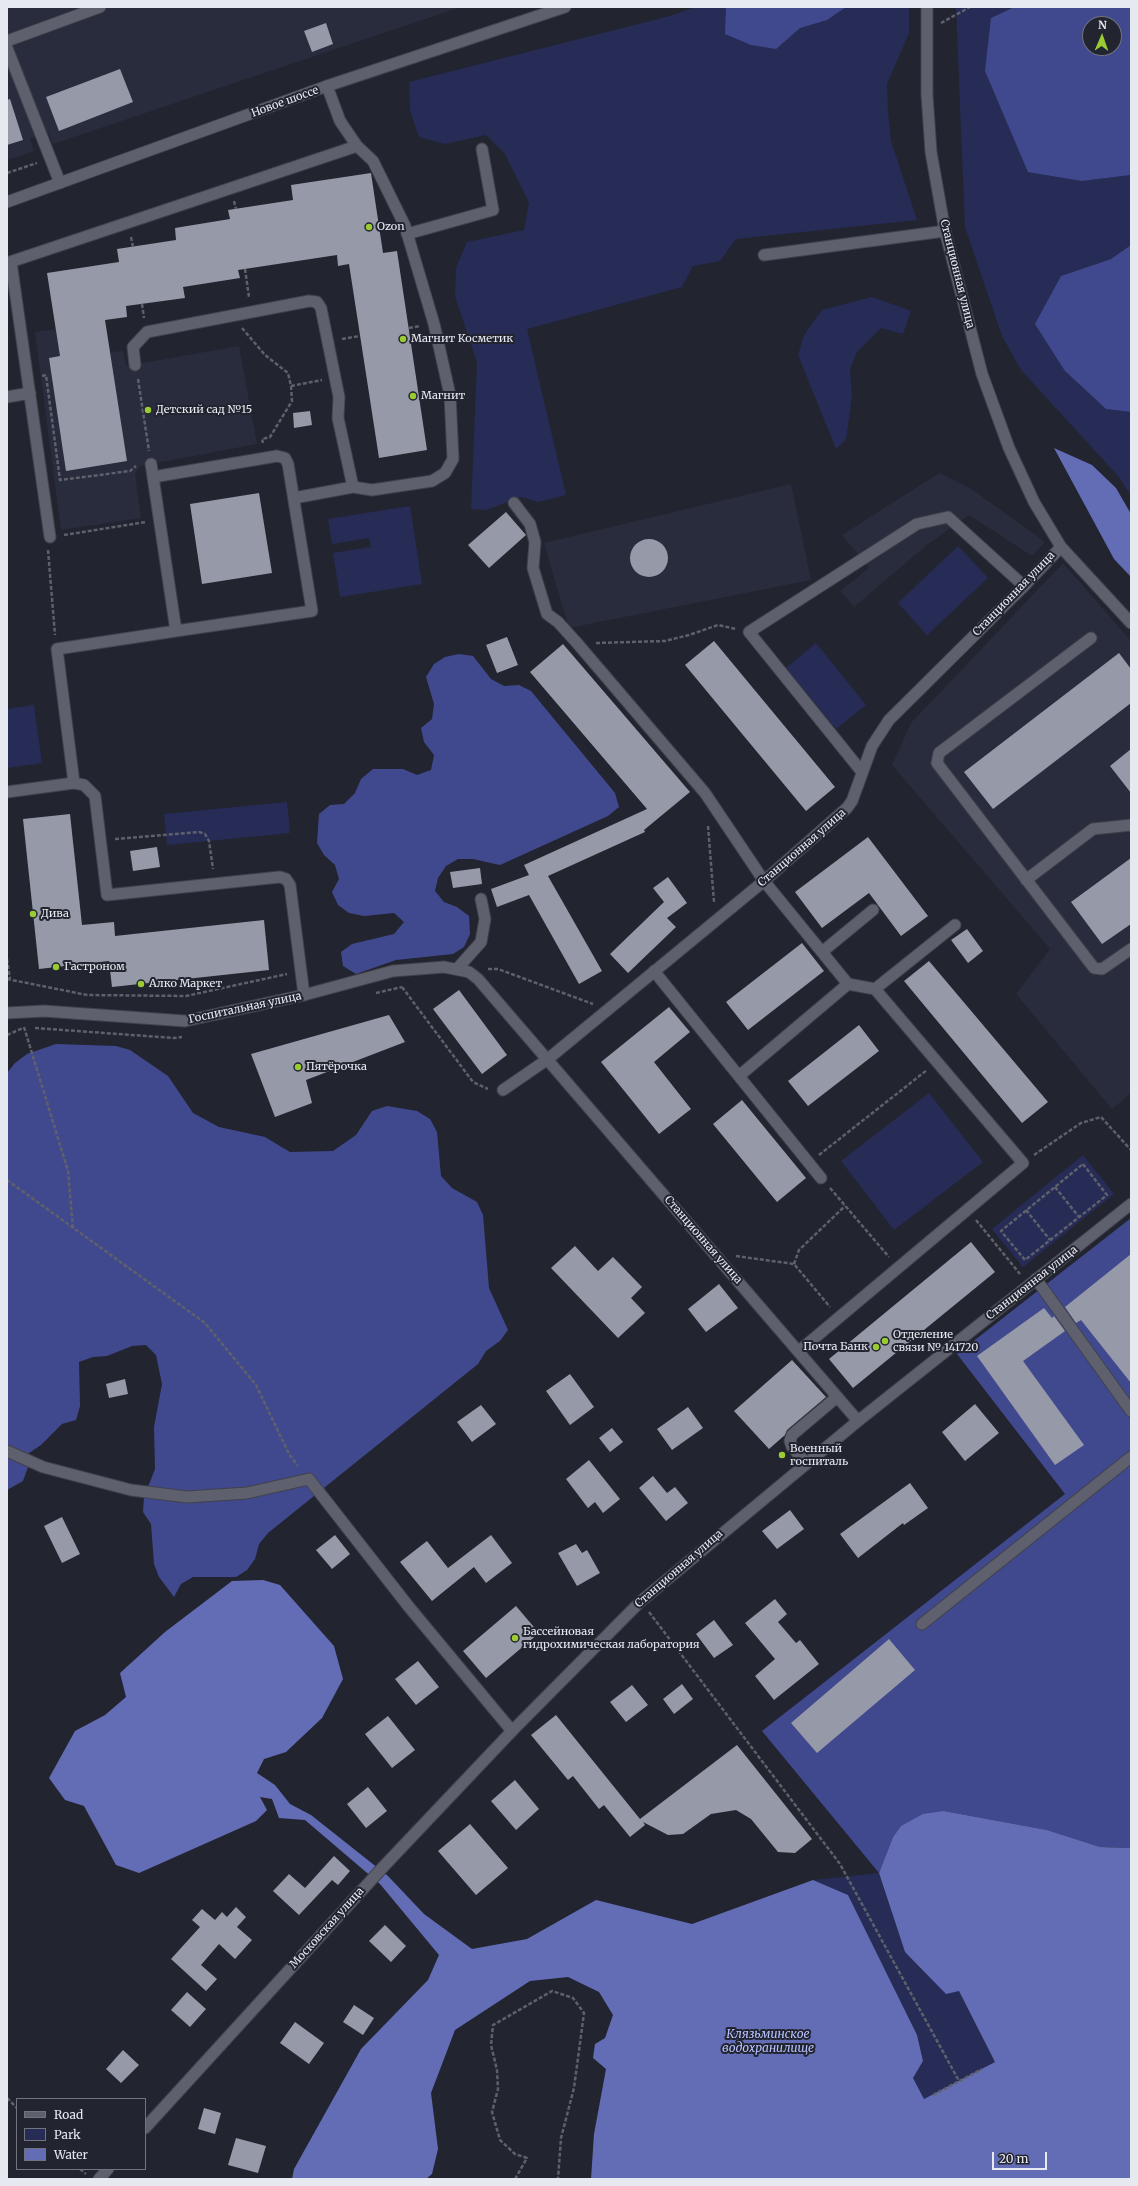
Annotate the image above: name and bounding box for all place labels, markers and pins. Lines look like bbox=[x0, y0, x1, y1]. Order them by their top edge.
place label: Ozon bbox=[377, 220, 405, 234]
marker: Ozon bbox=[364, 222, 374, 232]
place label: Магнит Косметик bbox=[411, 332, 513, 346]
marker: Магнит Косметик bbox=[398, 334, 408, 344]
place label: Магнит bbox=[421, 389, 465, 403]
marker: Магнит bbox=[408, 391, 418, 401]
place label: Детский сад №15 bbox=[156, 403, 252, 417]
marker: Детский сад №15 bbox=[143, 405, 153, 415]
place label: Дива bbox=[41, 907, 69, 921]
marker: Дива bbox=[28, 909, 38, 919]
place label: Гастроном bbox=[64, 960, 125, 974]
marker: Гастроном bbox=[51, 962, 61, 972]
place label: Алко Маркет bbox=[149, 977, 222, 991]
marker: Алко Маркет bbox=[136, 979, 146, 989]
place label: Пятёрочка bbox=[306, 1060, 367, 1074]
marker: Пятёрочка bbox=[293, 1062, 303, 1072]
place label: Отделение связи № 141720 bbox=[893, 1328, 978, 1354]
marker: Отделение связи № 141720 bbox=[880, 1336, 890, 1346]
place label: Почта Банк bbox=[803, 1340, 868, 1354]
marker: Почта Банк bbox=[871, 1342, 881, 1352]
place label: Военный госпиталь bbox=[790, 1442, 848, 1468]
marker: Военный госпиталь bbox=[777, 1450, 787, 1460]
place label: Бассейновая гидрохимическая лаборатория bbox=[523, 1625, 700, 1651]
marker: Бассейновая гидрохимическая лаборатория bbox=[510, 1633, 520, 1643]

